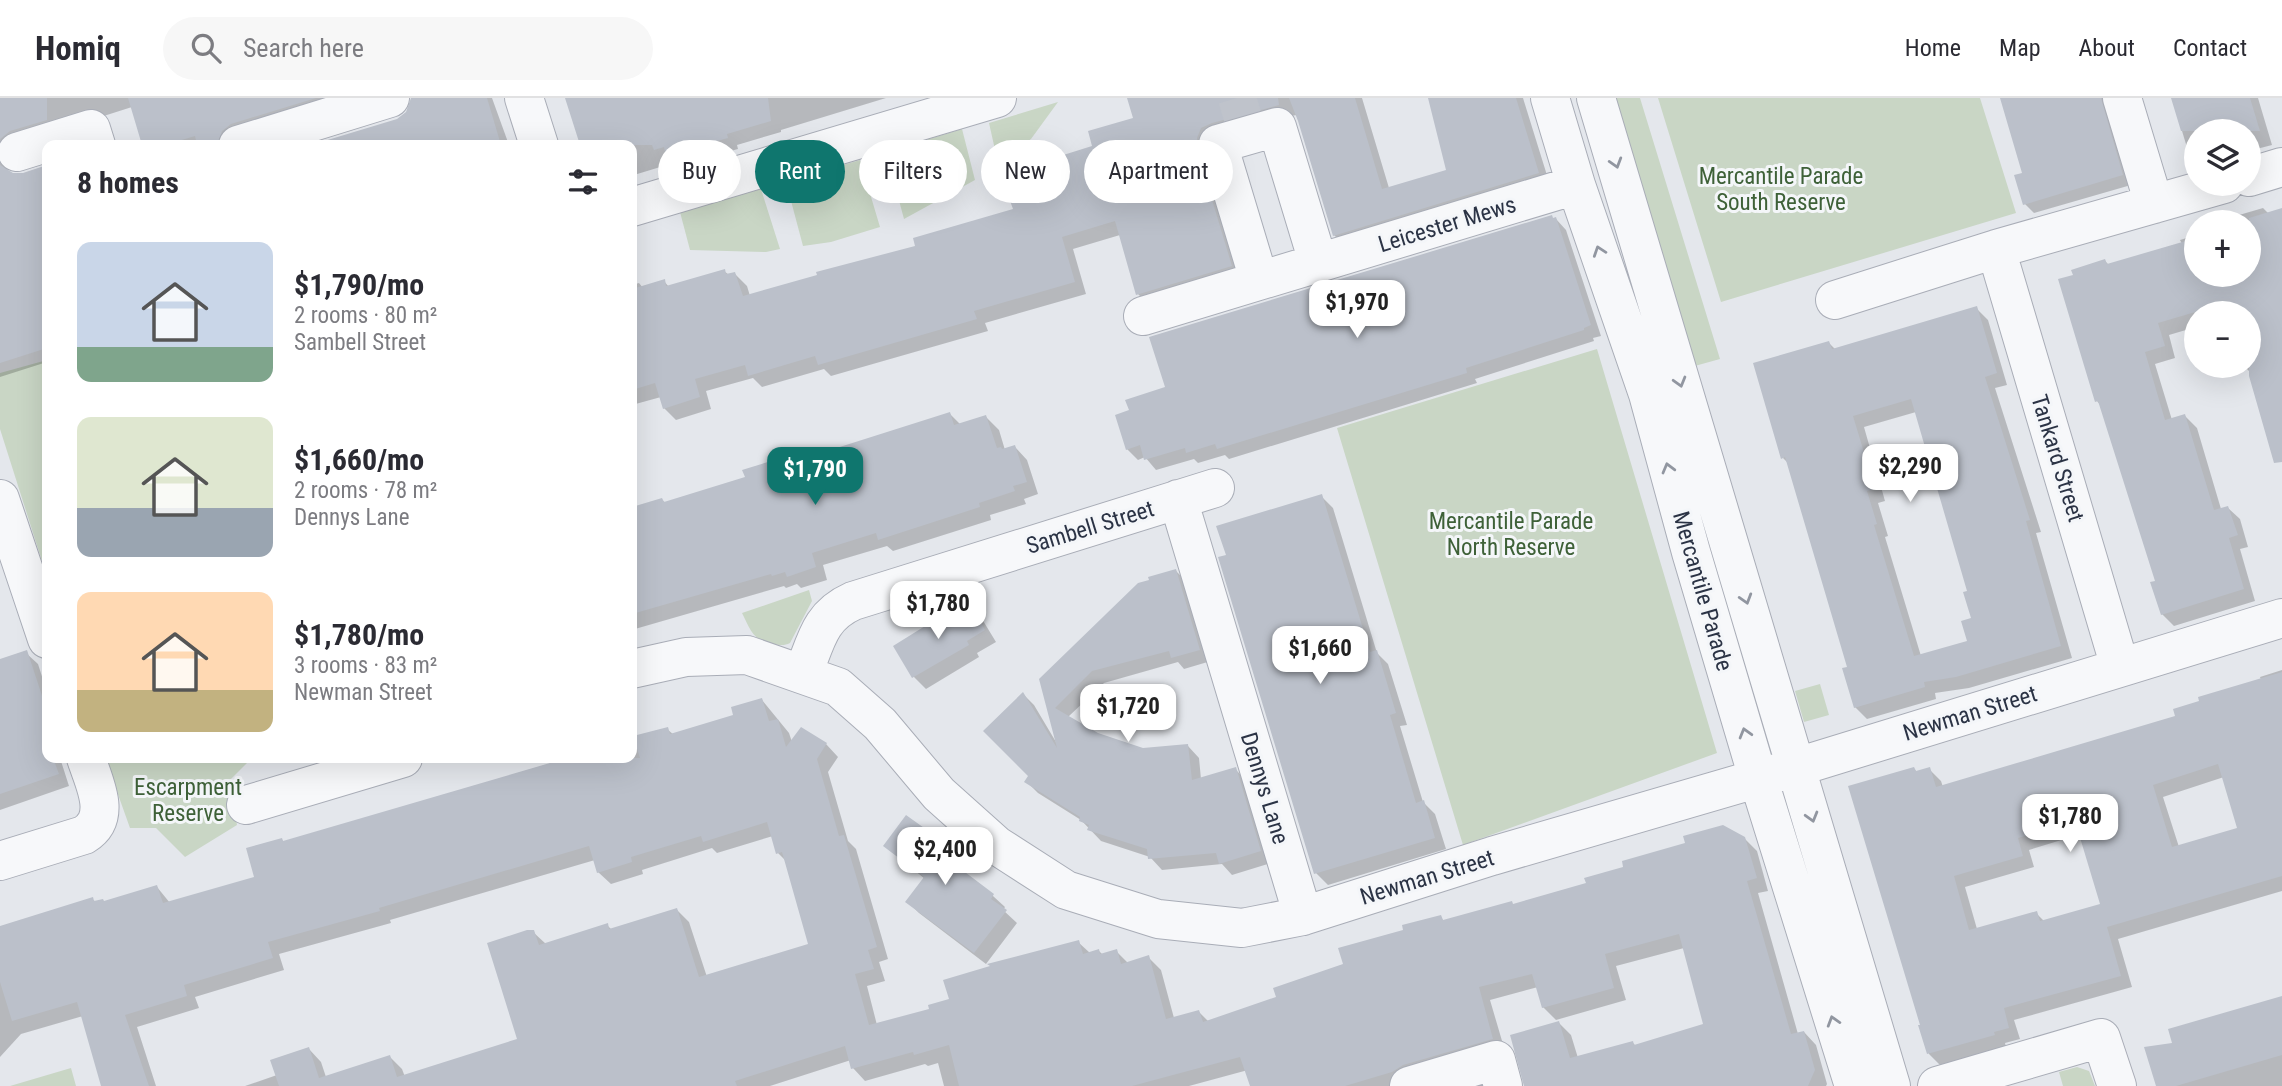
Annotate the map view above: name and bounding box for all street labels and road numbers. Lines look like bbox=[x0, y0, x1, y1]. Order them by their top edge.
street label: Leicester Mews bbox=[1375, 191, 1519, 258]
street label: Tankard Street bbox=[2025, 391, 2090, 525]
street label: Sambell Street bbox=[1023, 495, 1157, 560]
street label: Mercantile Parade bbox=[1667, 508, 1738, 674]
street label: Newman Street bbox=[1900, 680, 2040, 747]
street label: Dennys Lane bbox=[1235, 729, 1294, 847]
street label: Newman Street bbox=[1357, 844, 1497, 911]

